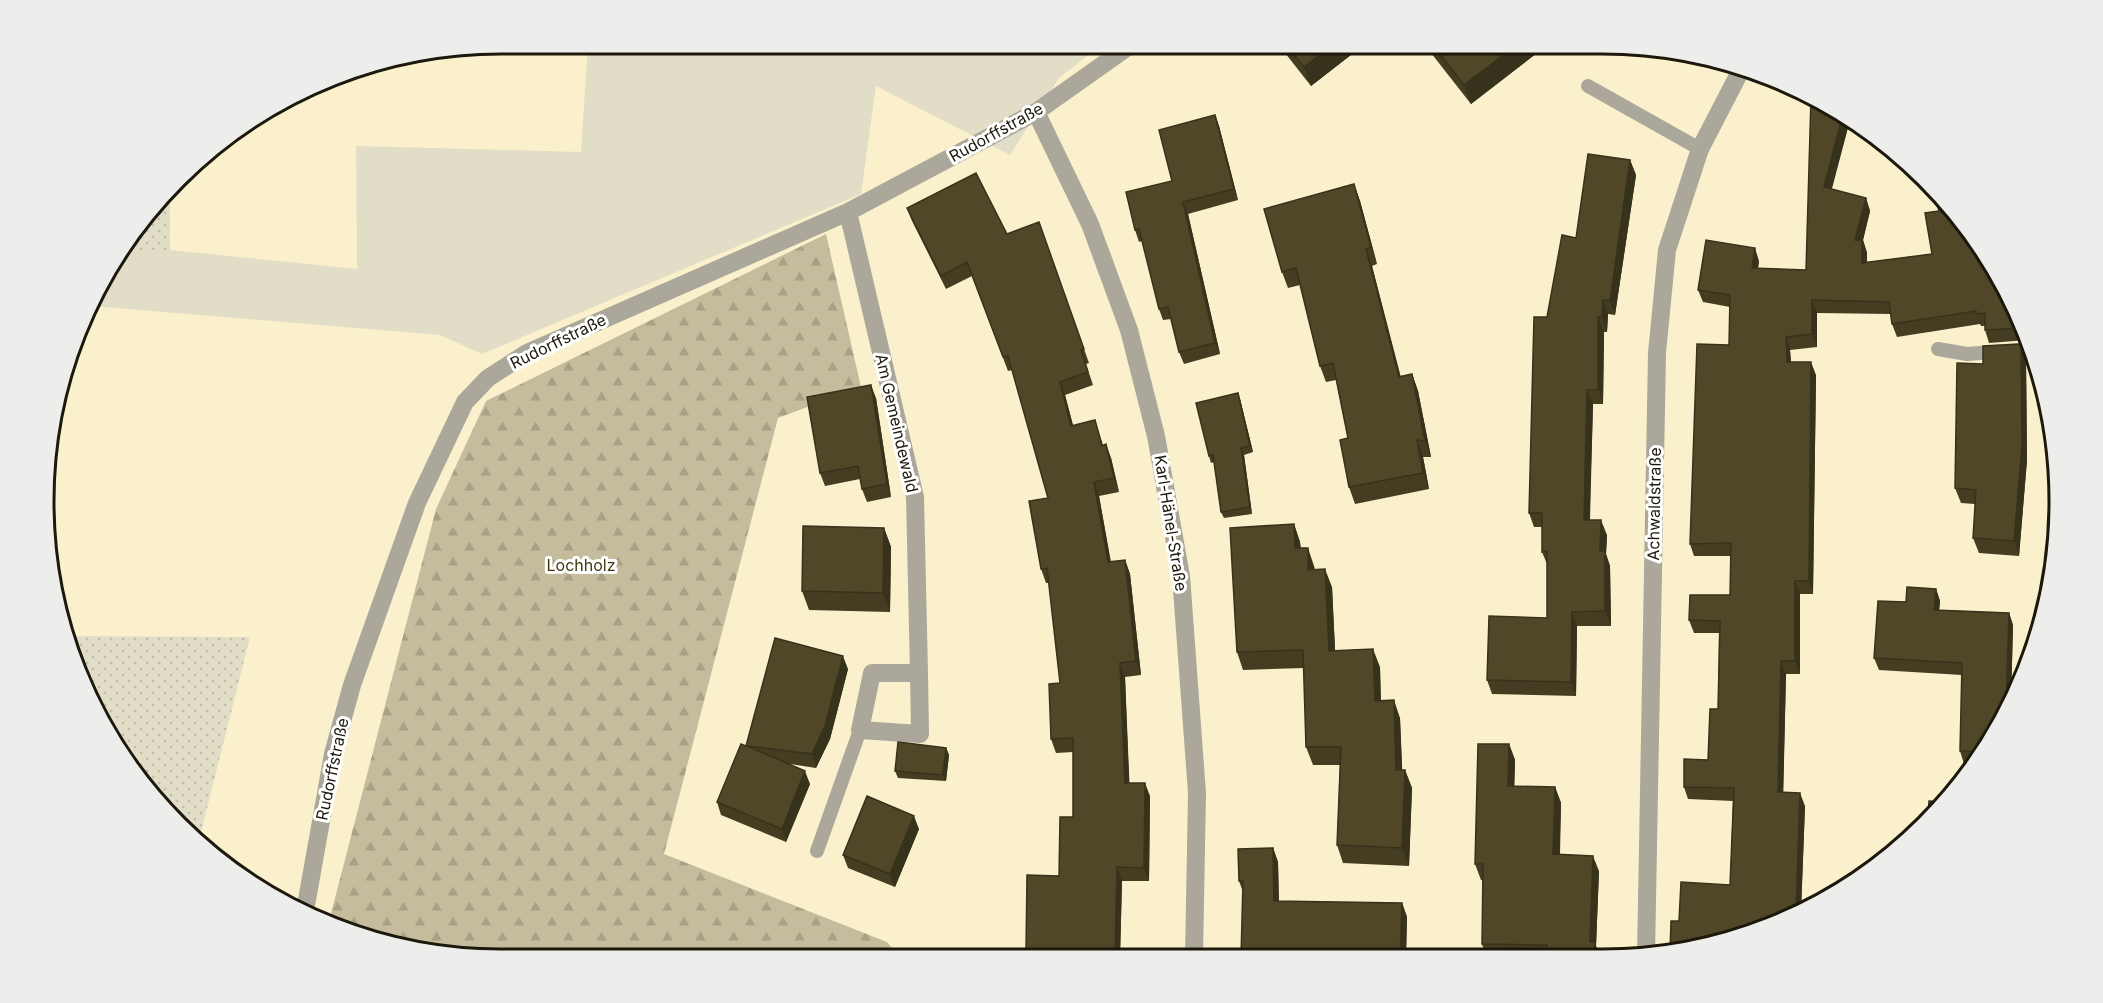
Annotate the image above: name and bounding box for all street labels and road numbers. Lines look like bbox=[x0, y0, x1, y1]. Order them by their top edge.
street label: Rudorffstraße bbox=[946, 98, 1046, 166]
street label: Rudorffstraße bbox=[507, 309, 609, 373]
street label: Am Gemeindewald bbox=[871, 352, 923, 494]
street label: Achwaldstraße bbox=[1643, 447, 1665, 561]
street label: Karl-Hänel-Straße bbox=[1150, 453, 1192, 593]
street label: Rudorffstraße bbox=[311, 716, 353, 822]

